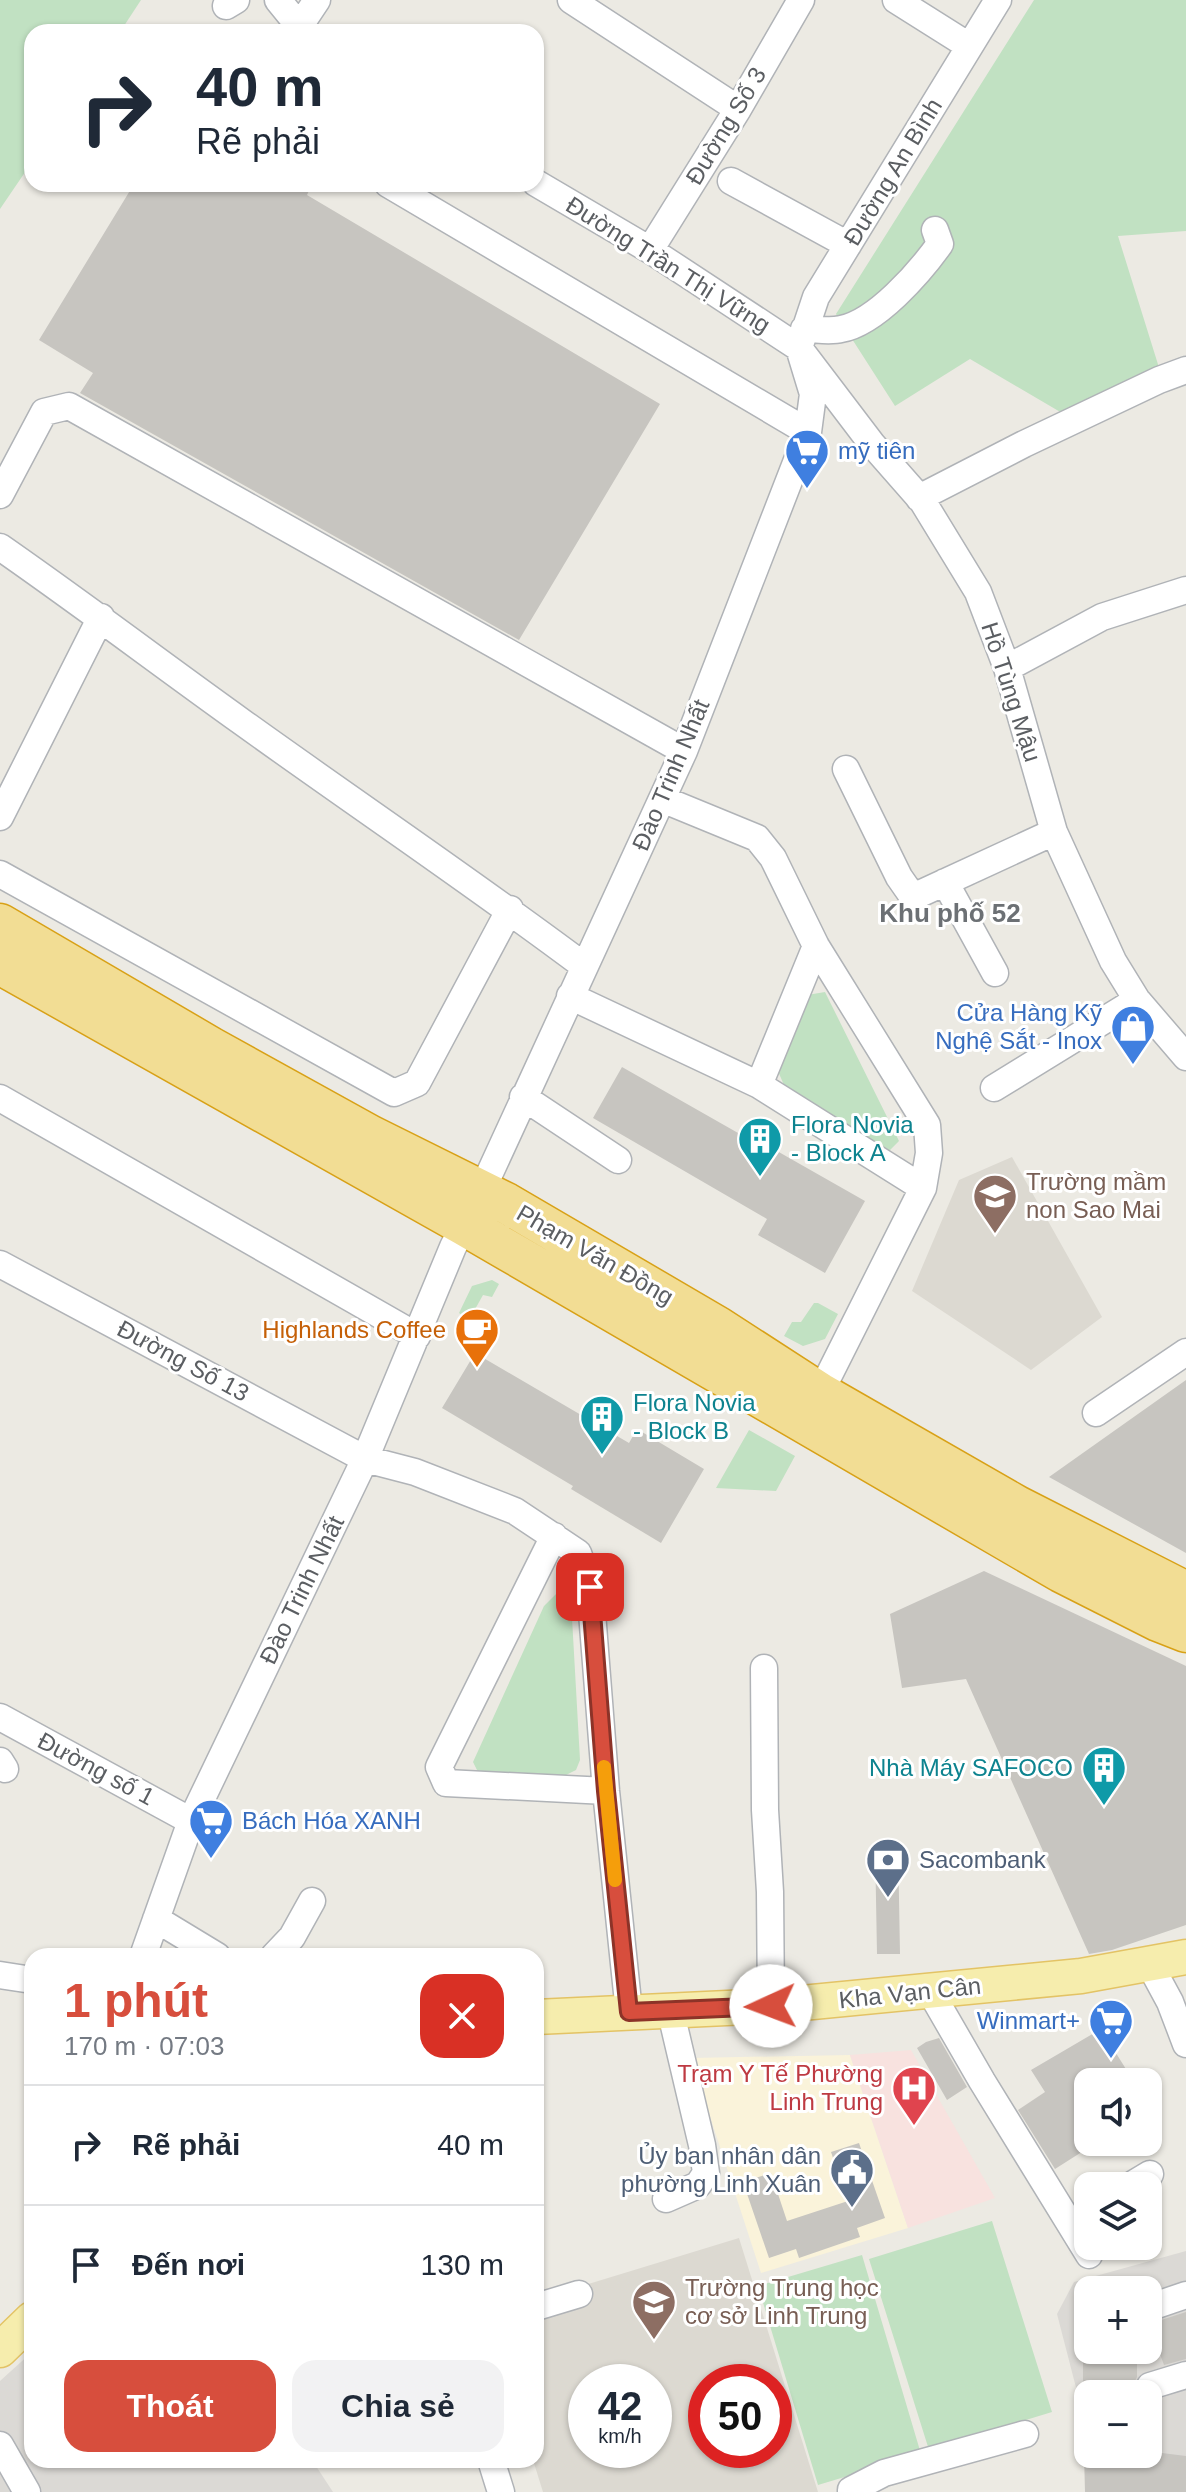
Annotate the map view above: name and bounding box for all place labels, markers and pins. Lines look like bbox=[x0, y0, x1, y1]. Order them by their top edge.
supermarket icon: mỹ tiên bbox=[783, 427, 831, 490]
place label: mỹ tiên bbox=[838, 437, 915, 464]
place label: Cửa Hàng Kỹ Nghệ Sắt - Inox bbox=[935, 999, 1102, 1054]
shop icon: Cửa Hàng Kỹ Nghệ Sắt - Inox bbox=[1109, 1003, 1157, 1066]
place label: Flora Novia - Block A bbox=[791, 1111, 914, 1166]
building icon: Flora Novia - Block A bbox=[736, 1115, 784, 1178]
place label: Trường mầm non Sao Mai bbox=[1026, 1168, 1166, 1223]
school or university icon: Trường mầm non Sao Mai bbox=[971, 1172, 1019, 1235]
cafe icon: Highlands Coffee bbox=[453, 1306, 501, 1369]
place label: Highlands Coffee bbox=[262, 1316, 446, 1343]
place label: Flora Novia - Block B bbox=[633, 1389, 756, 1444]
building icon: Flora Novia - Block B bbox=[578, 1393, 626, 1456]
pin bbox=[556, 1553, 624, 1621]
building icon: Nhà Máy SAFOCO bbox=[1080, 1744, 1128, 1807]
place label: Nhà Máy SAFOCO bbox=[869, 1754, 1073, 1781]
supermarket icon: Bách Hóa XANH bbox=[187, 1797, 235, 1860]
place label: Bách Hóa XANH bbox=[242, 1807, 421, 1834]
bank icon: Sacombank bbox=[864, 1836, 912, 1899]
place label: Sacombank bbox=[919, 1846, 1047, 1873]
supermarket icon: Winmart+ bbox=[1087, 1997, 1135, 2060]
place label: Winmart+ bbox=[977, 2007, 1080, 2034]
place label: Trạm Y Tế Phường Linh Trung bbox=[677, 2060, 883, 2115]
hospital icon: Trạm Y Tế Phường Linh Trung bbox=[890, 2064, 938, 2127]
place label: Ủy ban nhân dân phường Linh Xuân bbox=[621, 2141, 821, 2197]
public building icon: Ủy ban nhân dân phường Linh Xuân bbox=[828, 2146, 876, 2209]
place label: Trường Trung học cơ sở Linh Trung bbox=[685, 2274, 879, 2329]
school or university icon: Trường Trung học cơ sở Linh Trung bbox=[630, 2278, 678, 2341]

